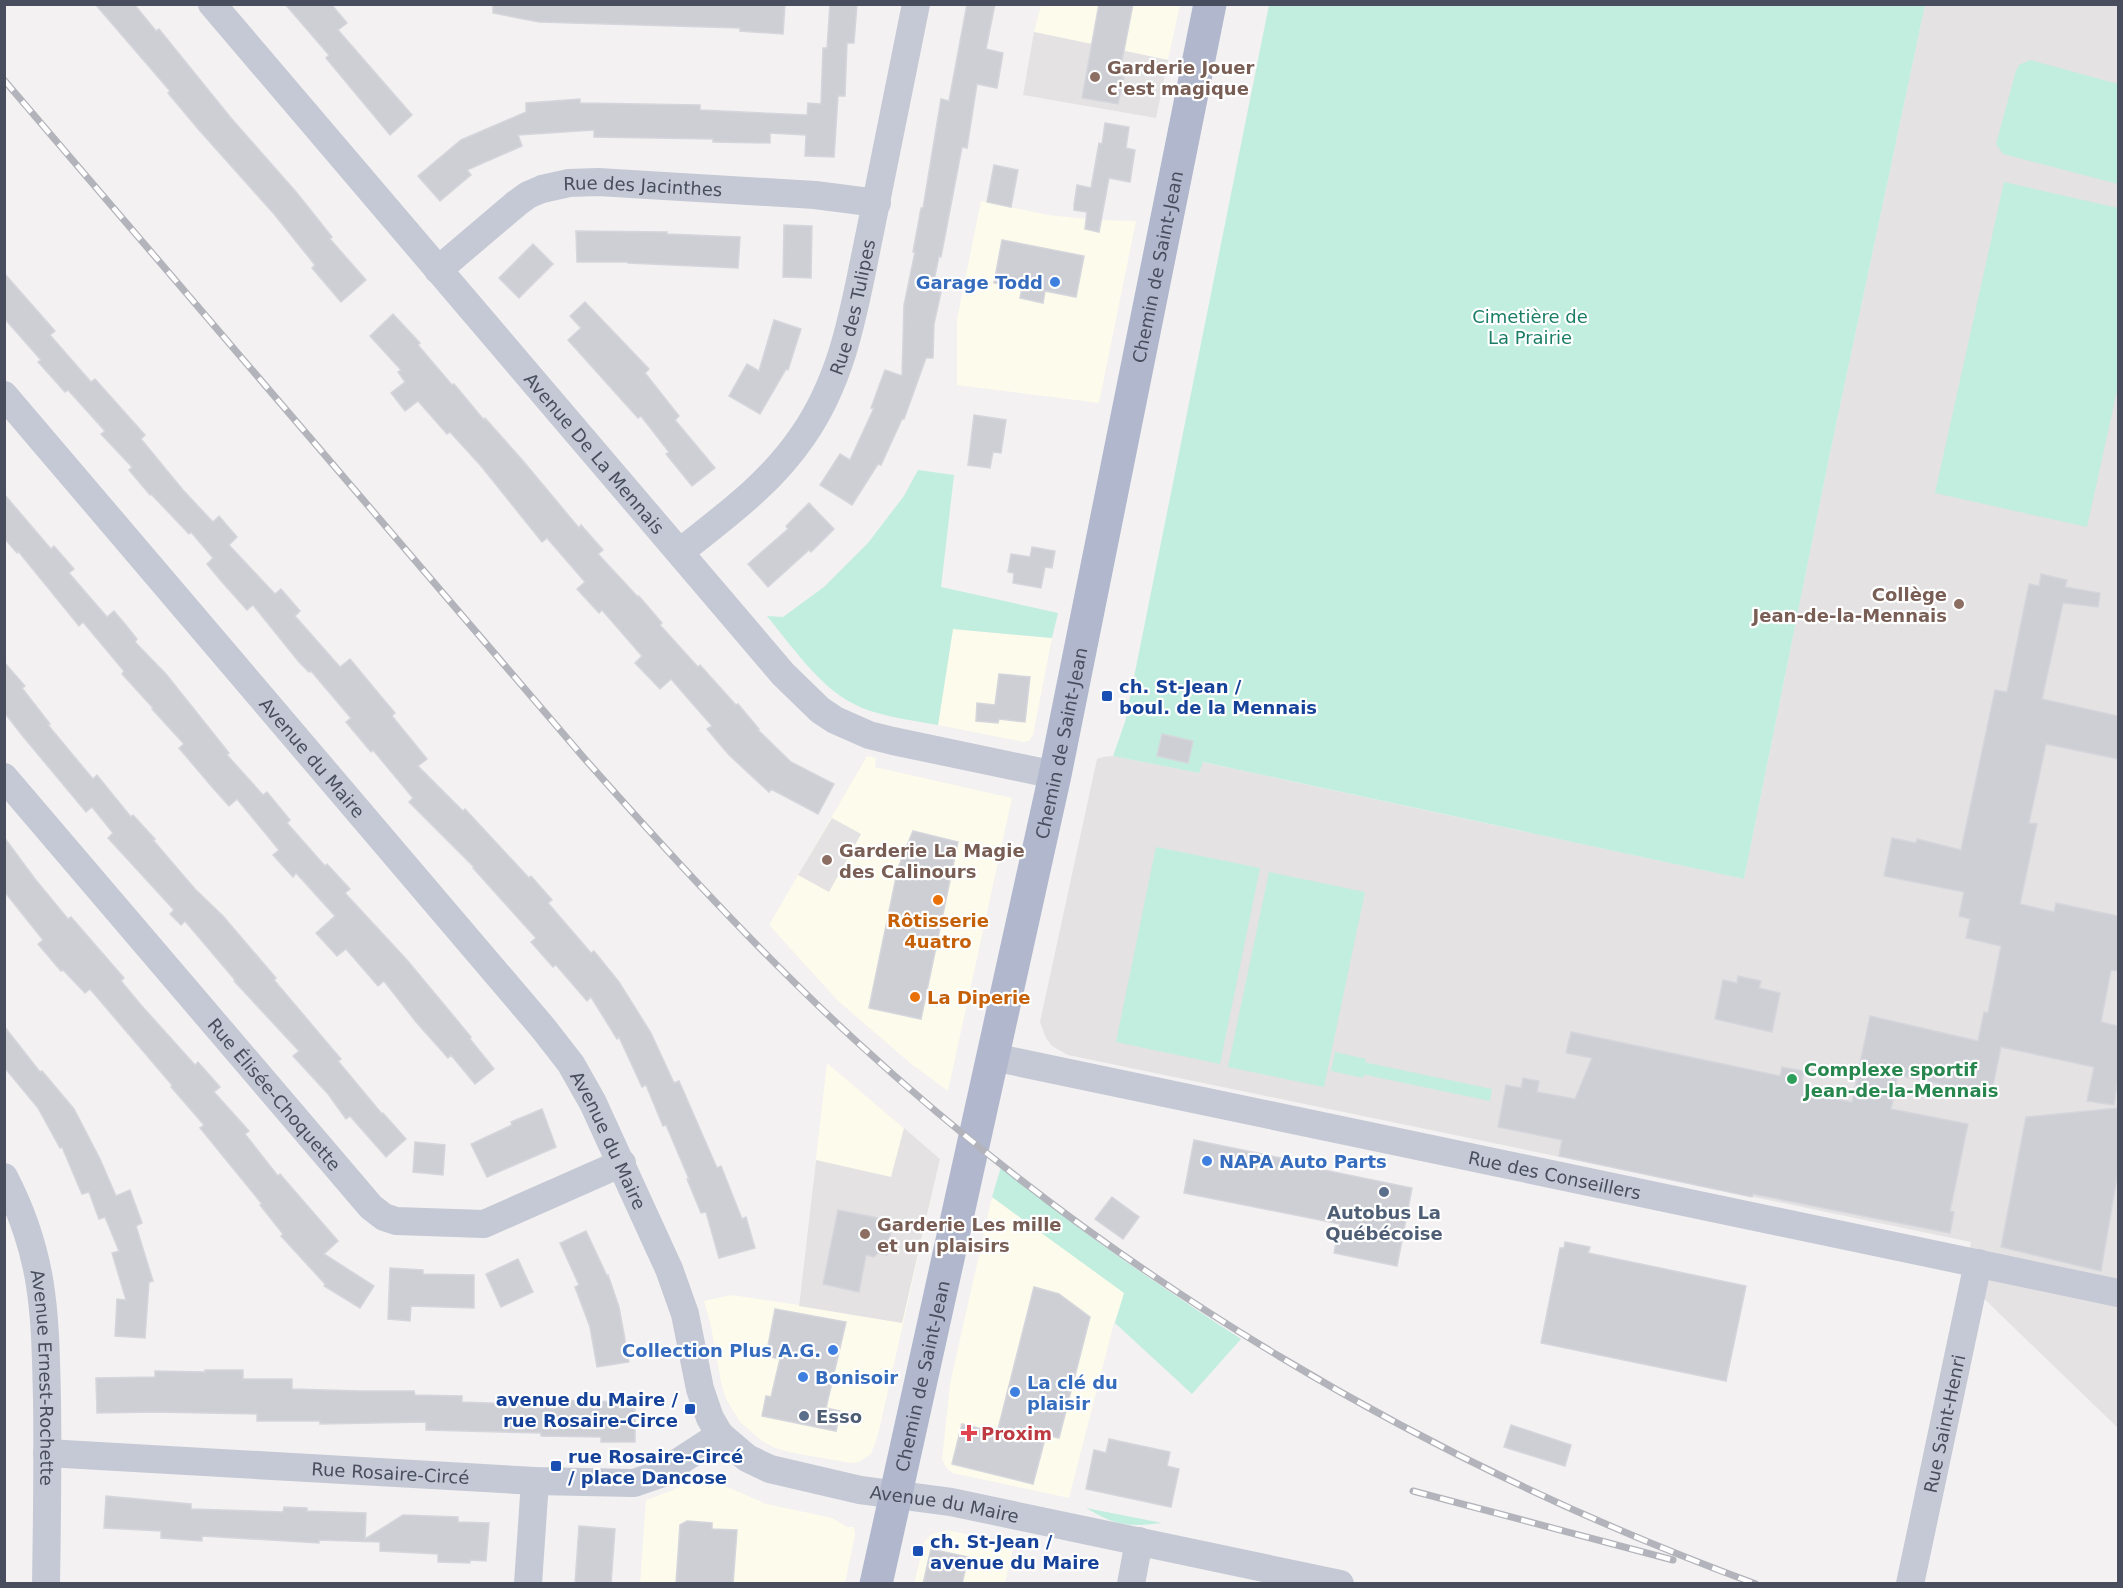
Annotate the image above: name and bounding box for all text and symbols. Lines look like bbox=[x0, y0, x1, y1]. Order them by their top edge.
place label: Garderie Jouer c'est magique bbox=[1107, 57, 1254, 99]
marker: Garderie Jouer c'est magique bbox=[1088, 70, 1102, 84]
street label: Chemin de Saint-Jean bbox=[1128, 169, 1187, 365]
street label: Rue des Jacinthes bbox=[563, 171, 723, 200]
street label: Rue des Tulipes bbox=[825, 237, 879, 378]
place label: Garage Todd bbox=[916, 272, 1043, 293]
marker: Garage Todd bbox=[1048, 275, 1062, 289]
park label: Cimetière de La Prairie bbox=[1472, 306, 1588, 348]
street label: Avenue De La Mennais bbox=[520, 368, 669, 538]
place label: Collège Jean-de-la-Mennais bbox=[1751, 584, 1947, 626]
marker: Collège Jean-de-la-Mennais bbox=[1952, 597, 1966, 611]
street label: Chemin de Saint-Jean bbox=[1031, 645, 1091, 841]
place label: ch. St-Jean / boul. de la Mennais bbox=[1119, 676, 1317, 718]
marker: ch. St-Jean / boul. de la Mennais bbox=[1100, 689, 1114, 703]
street label: Avenue du Maire bbox=[256, 693, 370, 822]
place label: Garderie La Magie des Calinours bbox=[839, 840, 1025, 882]
marker: Garderie La Magie des Calinours bbox=[820, 853, 834, 867]
marker: Rôtisserie 4uatro bbox=[931, 893, 945, 907]
place label: Rôtisserie 4uatro bbox=[887, 910, 989, 952]
place label: La Diperie bbox=[927, 987, 1030, 1008]
marker: La Diperie bbox=[908, 990, 922, 1004]
street label: Rue Élisée-Choquette bbox=[204, 1014, 346, 1175]
place label: Complexe sportif Jean-de-la-Mennais bbox=[1802, 1059, 1998, 1101]
street label: Avenue du Maire bbox=[567, 1067, 651, 1213]
marker: Complexe sportif Jean-de-la-Mennais bbox=[1785, 1072, 1799, 1086]
street label: Rue des Conseillers bbox=[1466, 1147, 1643, 1203]
place label: NAPA Auto Parts bbox=[1219, 1151, 1387, 1172]
marker: NAPA Auto Parts bbox=[1200, 1154, 1214, 1168]
marker: Autobus La Québécoise bbox=[1377, 1185, 1391, 1199]
place label: Autobus La Québécoise bbox=[1325, 1202, 1443, 1244]
place label: Garderie Les mille et un plaisirs bbox=[877, 1214, 1062, 1256]
marker: Garderie Les mille et un plaisirs bbox=[858, 1227, 872, 1241]
street label: Avenue Ernest-Rochette bbox=[27, 1268, 58, 1486]
street label: Chemin de Saint-Jean bbox=[891, 1278, 953, 1474]
place label: Collection Plus A.G. bbox=[622, 1340, 821, 1361]
marker: Collection Plus A.G. bbox=[826, 1343, 840, 1357]
street label: Rue Saint-Henri bbox=[1919, 1352, 1969, 1495]
place label: Bonisoir bbox=[815, 1367, 898, 1388]
marker: Bonisoir bbox=[796, 1370, 810, 1384]
place label: La clé du plaisir bbox=[1027, 1372, 1118, 1414]
marker: La clé du plaisir bbox=[1008, 1385, 1022, 1399]
place label: avenue du Maire / rue Rosaire-Circe bbox=[496, 1389, 678, 1431]
marker: avenue du Maire / rue Rosaire-Circe bbox=[683, 1402, 697, 1416]
place label: Esso bbox=[816, 1406, 862, 1427]
marker: Esso bbox=[797, 1409, 811, 1423]
place label: Proxim bbox=[981, 1423, 1052, 1444]
marker: Proxim bbox=[962, 1426, 976, 1440]
place label: rue Rosaire-Circé / place Dancose bbox=[568, 1446, 743, 1488]
street label: Rue Rosaire-Circé bbox=[311, 1458, 470, 1488]
marker: rue Rosaire-Circé / place Dancose bbox=[549, 1459, 563, 1473]
street label: Avenue du Maire bbox=[869, 1481, 1021, 1527]
place label: ch. St-Jean / avenue du Maire bbox=[930, 1531, 1099, 1573]
marker: ch. St-Jean / avenue du Maire bbox=[911, 1544, 925, 1558]

